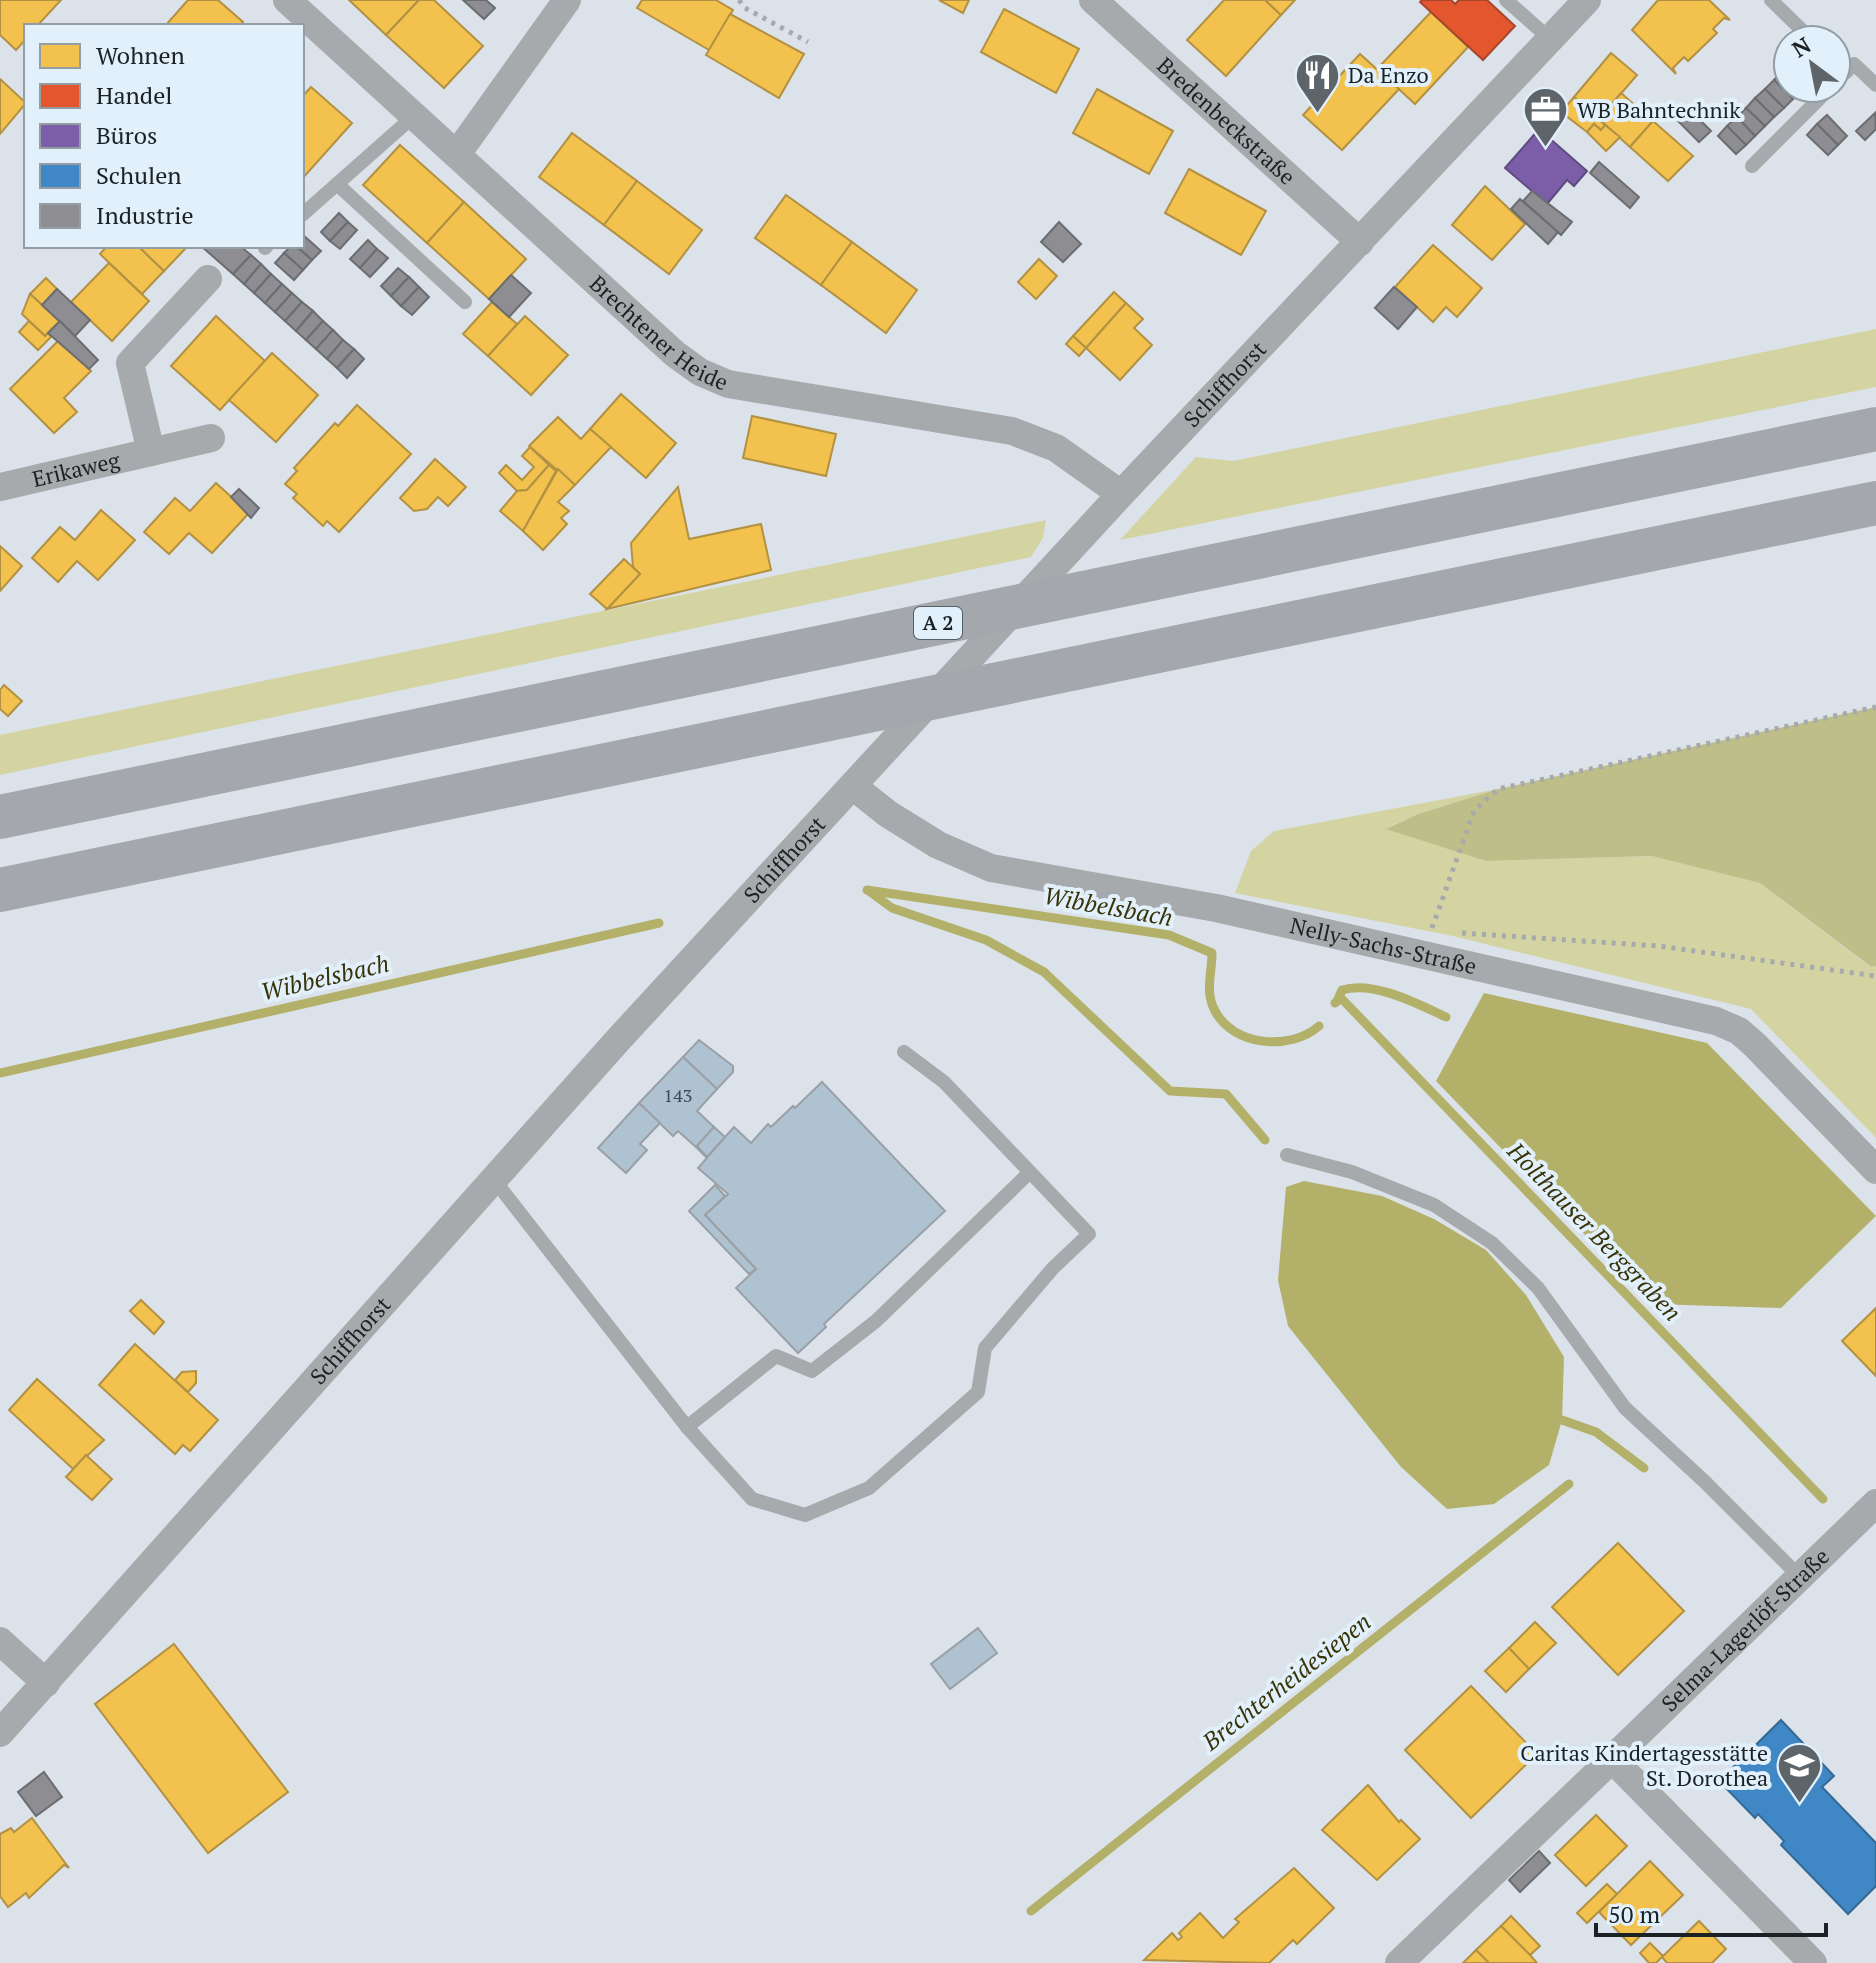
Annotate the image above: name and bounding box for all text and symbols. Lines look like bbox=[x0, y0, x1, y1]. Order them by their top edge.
legend bbox=[24, 24, 304, 248]
north arrow bbox=[1772, 24, 1852, 104]
text: N bbox=[1786, 30, 1816, 63]
text: Wohnen bbox=[96, 39, 185, 71]
street label: Bredenbeckstraße bbox=[1152, 50, 1302, 191]
restaurant icon: Da Enzo bbox=[1293, 51, 1341, 114]
place label: Da Enzo bbox=[1348, 60, 1429, 89]
text: Handel bbox=[96, 79, 172, 111]
office icon: WB Bahntechnik bbox=[1522, 86, 1570, 149]
place label: WB Bahntechnik bbox=[1577, 95, 1741, 124]
text: Büros bbox=[96, 119, 157, 151]
text: Schulen bbox=[96, 159, 181, 191]
text: Industrie bbox=[96, 199, 194, 231]
street label: Brechtener Heide bbox=[584, 268, 733, 396]
street label: Schiffhorst bbox=[1177, 335, 1272, 433]
street label: Erikaweg bbox=[29, 445, 123, 493]
road number: A 2 bbox=[914, 607, 962, 639]
street label: Schiffhorst bbox=[737, 810, 831, 909]
water label: Wibbelsbach bbox=[1041, 879, 1175, 933]
street label: Nelly-Sachs-Straße bbox=[1287, 910, 1479, 980]
water label: Wibbelsbach bbox=[258, 947, 392, 1007]
house number: 143 bbox=[664, 1083, 692, 1107]
water label: Holthauser Berggraben bbox=[1500, 1134, 1688, 1328]
street label: Schiffhorst bbox=[303, 1290, 396, 1390]
street label: Selma-Lagerlöf-Straße bbox=[1655, 1541, 1835, 1717]
water label: Brechterheidesiepen bbox=[1195, 1605, 1377, 1758]
place label: Caritas Kindertagesstätte St. Dorothea bbox=[1520, 1738, 1768, 1792]
school or university icon: Caritas Kindertagesstätte St. Dorothea bbox=[1775, 1742, 1823, 1805]
scale bar bbox=[1596, 1887, 1826, 1937]
text: 50 m bbox=[1608, 1898, 1660, 1930]

